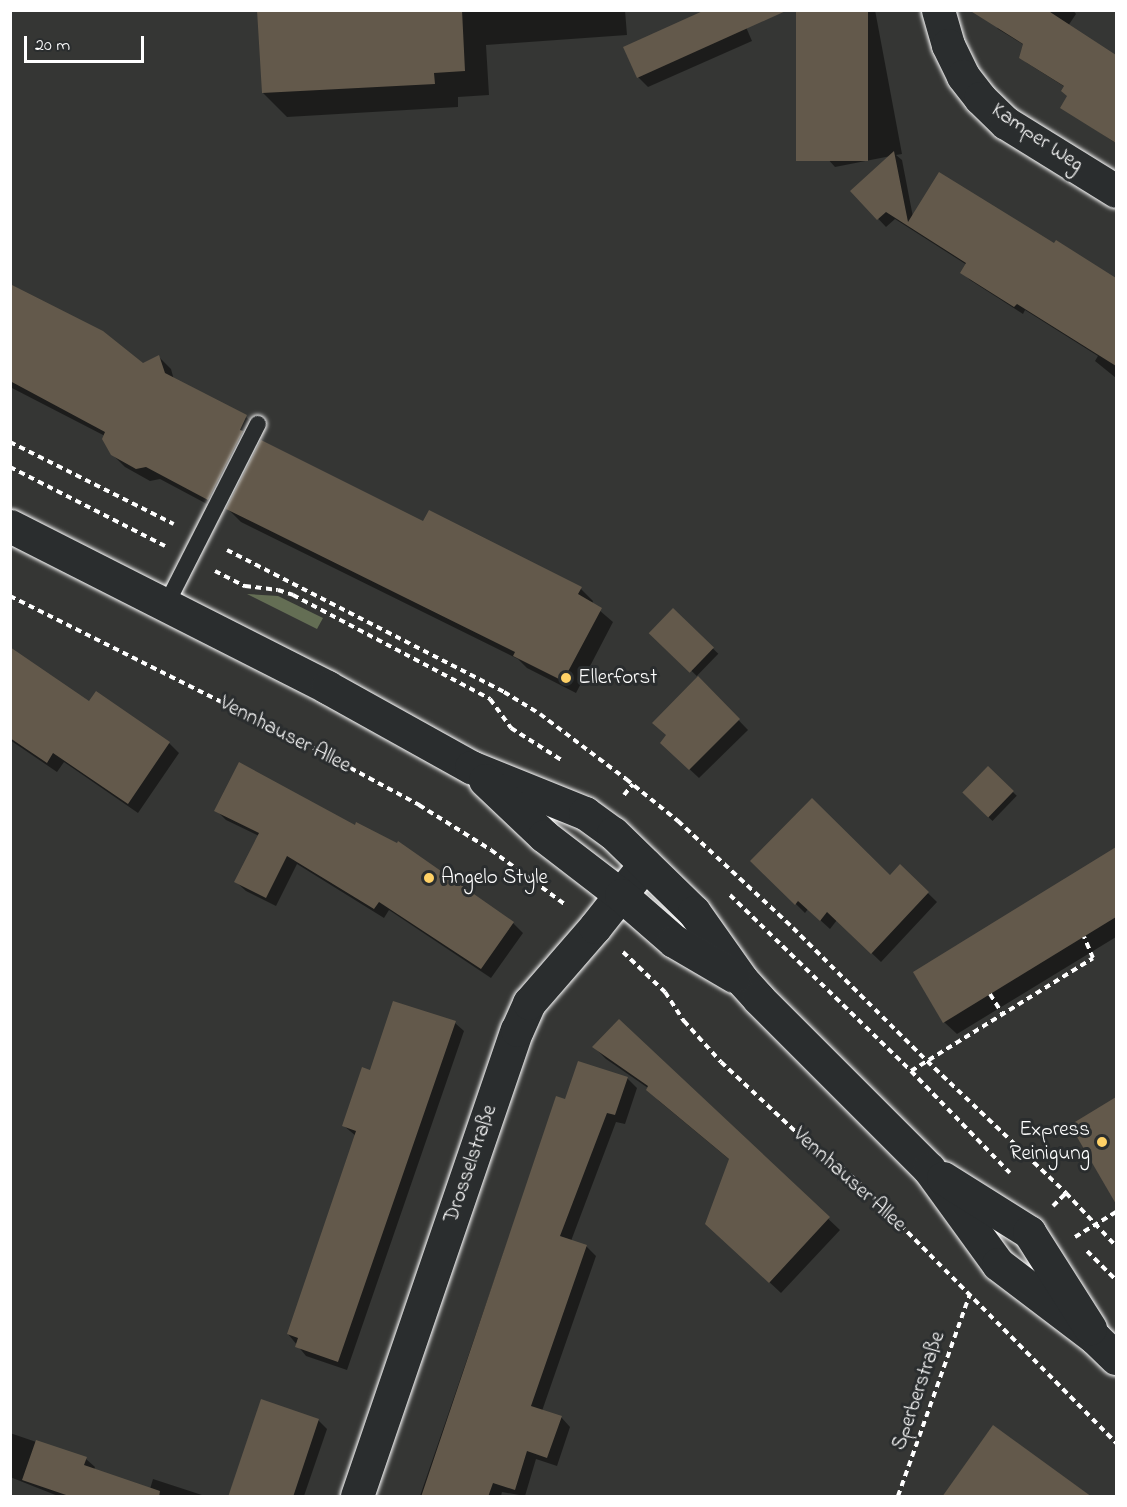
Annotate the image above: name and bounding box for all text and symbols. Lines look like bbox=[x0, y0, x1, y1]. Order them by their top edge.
scale bar bbox=[27, 24, 147, 62]
text: 20 m bbox=[35, 33, 70, 59]
street label: Kamper Weg bbox=[986, 98, 1088, 178]
place label: Ellerforst bbox=[578, 665, 657, 691]
marker: Ellerforst bbox=[559, 671, 573, 685]
street label: Vennhauser Allee bbox=[215, 691, 355, 779]
place label: Angelo Style bbox=[441, 865, 548, 891]
marker: Angelo Style bbox=[422, 871, 436, 885]
street label: Drosselstraße bbox=[439, 1102, 503, 1226]
place label: Express Reinigung bbox=[1010, 1117, 1090, 1167]
street label: Vennhauser Allee bbox=[787, 1122, 911, 1238]
marker: Express Reinigung bbox=[1095, 1135, 1109, 1149]
street label: Sperberstraße bbox=[887, 1328, 951, 1454]

